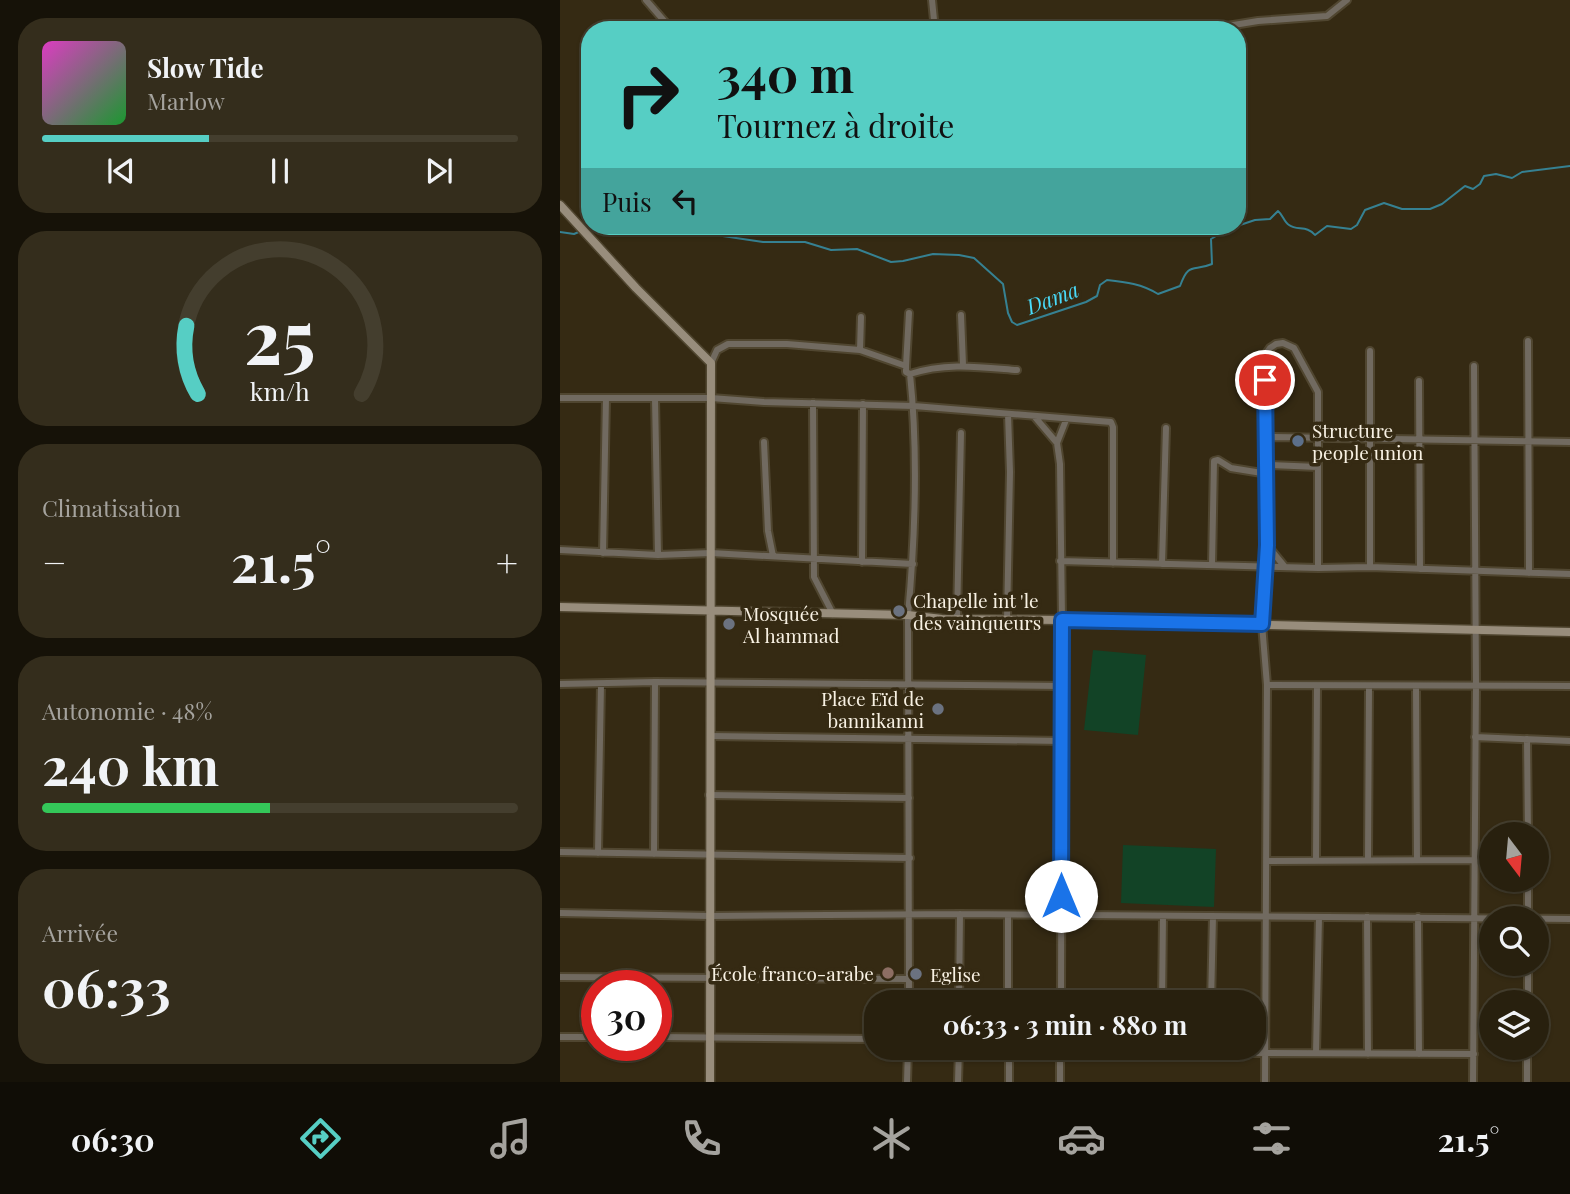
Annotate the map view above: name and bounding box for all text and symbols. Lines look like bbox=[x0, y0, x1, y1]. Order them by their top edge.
text: 340 m bbox=[717, 40, 854, 105]
icon: right bbox=[602, 49, 693, 140]
text: Slow Tide bbox=[147, 50, 264, 85]
text: Marlow bbox=[147, 85, 225, 116]
text: Tournez à droite bbox=[717, 103, 955, 146]
icon: previous bbox=[102, 152, 140, 190]
icon: pause bbox=[261, 152, 299, 190]
icon: next bbox=[420, 152, 458, 190]
icon: left bbox=[666, 182, 704, 220]
text: Puis bbox=[602, 184, 652, 219]
water label: Dama bbox=[1021, 274, 1082, 320]
text: 25 bbox=[244, 286, 316, 383]
pin bbox=[1235, 350, 1295, 410]
icon: arrive bbox=[1246, 361, 1284, 399]
text: km/h bbox=[250, 374, 310, 407]
place label: Structure people union bbox=[1312, 417, 1424, 465]
marker: Structure people union bbox=[1290, 433, 1306, 449]
text: Climatisation bbox=[42, 492, 181, 523]
text: 21.5° bbox=[231, 527, 331, 596]
text: − bbox=[42, 536, 67, 587]
text: + bbox=[496, 536, 518, 587]
place label: Chapelle int 'le des vainqueurs bbox=[913, 587, 1041, 635]
place label: Mosquée Al hammad bbox=[742, 600, 839, 648]
marker: Chapelle int 'le des vainqueurs bbox=[891, 603, 907, 619]
marker: Mosquée Al hammad bbox=[721, 616, 737, 632]
place label: Place Eïd de bannikanni bbox=[821, 685, 924, 733]
text: Autonomie · 48% bbox=[42, 695, 212, 726]
marker: Place Eïd de bannikanni bbox=[930, 701, 946, 717]
text: 240 km bbox=[42, 730, 219, 799]
north arrow bbox=[1479, 822, 1549, 892]
map controls bbox=[1479, 822, 1549, 1060]
position arrow bbox=[1024, 859, 1098, 933]
button: search bbox=[1479, 906, 1549, 976]
text: Arrivée bbox=[42, 917, 118, 948]
text: 06:33 bbox=[42, 952, 171, 1021]
place label: École franco-arabe bbox=[711, 960, 874, 986]
place label: Eglise bbox=[930, 961, 981, 987]
marker: École franco-arabe bbox=[880, 965, 896, 981]
marker: Eglise bbox=[908, 966, 924, 982]
speed limit sign: 30 bbox=[581, 970, 672, 1061]
button: layers bbox=[1479, 990, 1549, 1060]
text: 06:33 · 3 min · 880 m bbox=[943, 1007, 1187, 1042]
icon: directions bbox=[296, 1114, 345, 1163]
icon: music bbox=[486, 1114, 535, 1163]
icon: phone bbox=[677, 1114, 726, 1163]
icon: climate bbox=[867, 1114, 916, 1163]
icon: car bbox=[1057, 1114, 1106, 1163]
icon: filters bbox=[1247, 1114, 1296, 1163]
text: 06:30 bbox=[71, 1117, 155, 1160]
text: 21.5° bbox=[1438, 1117, 1499, 1160]

